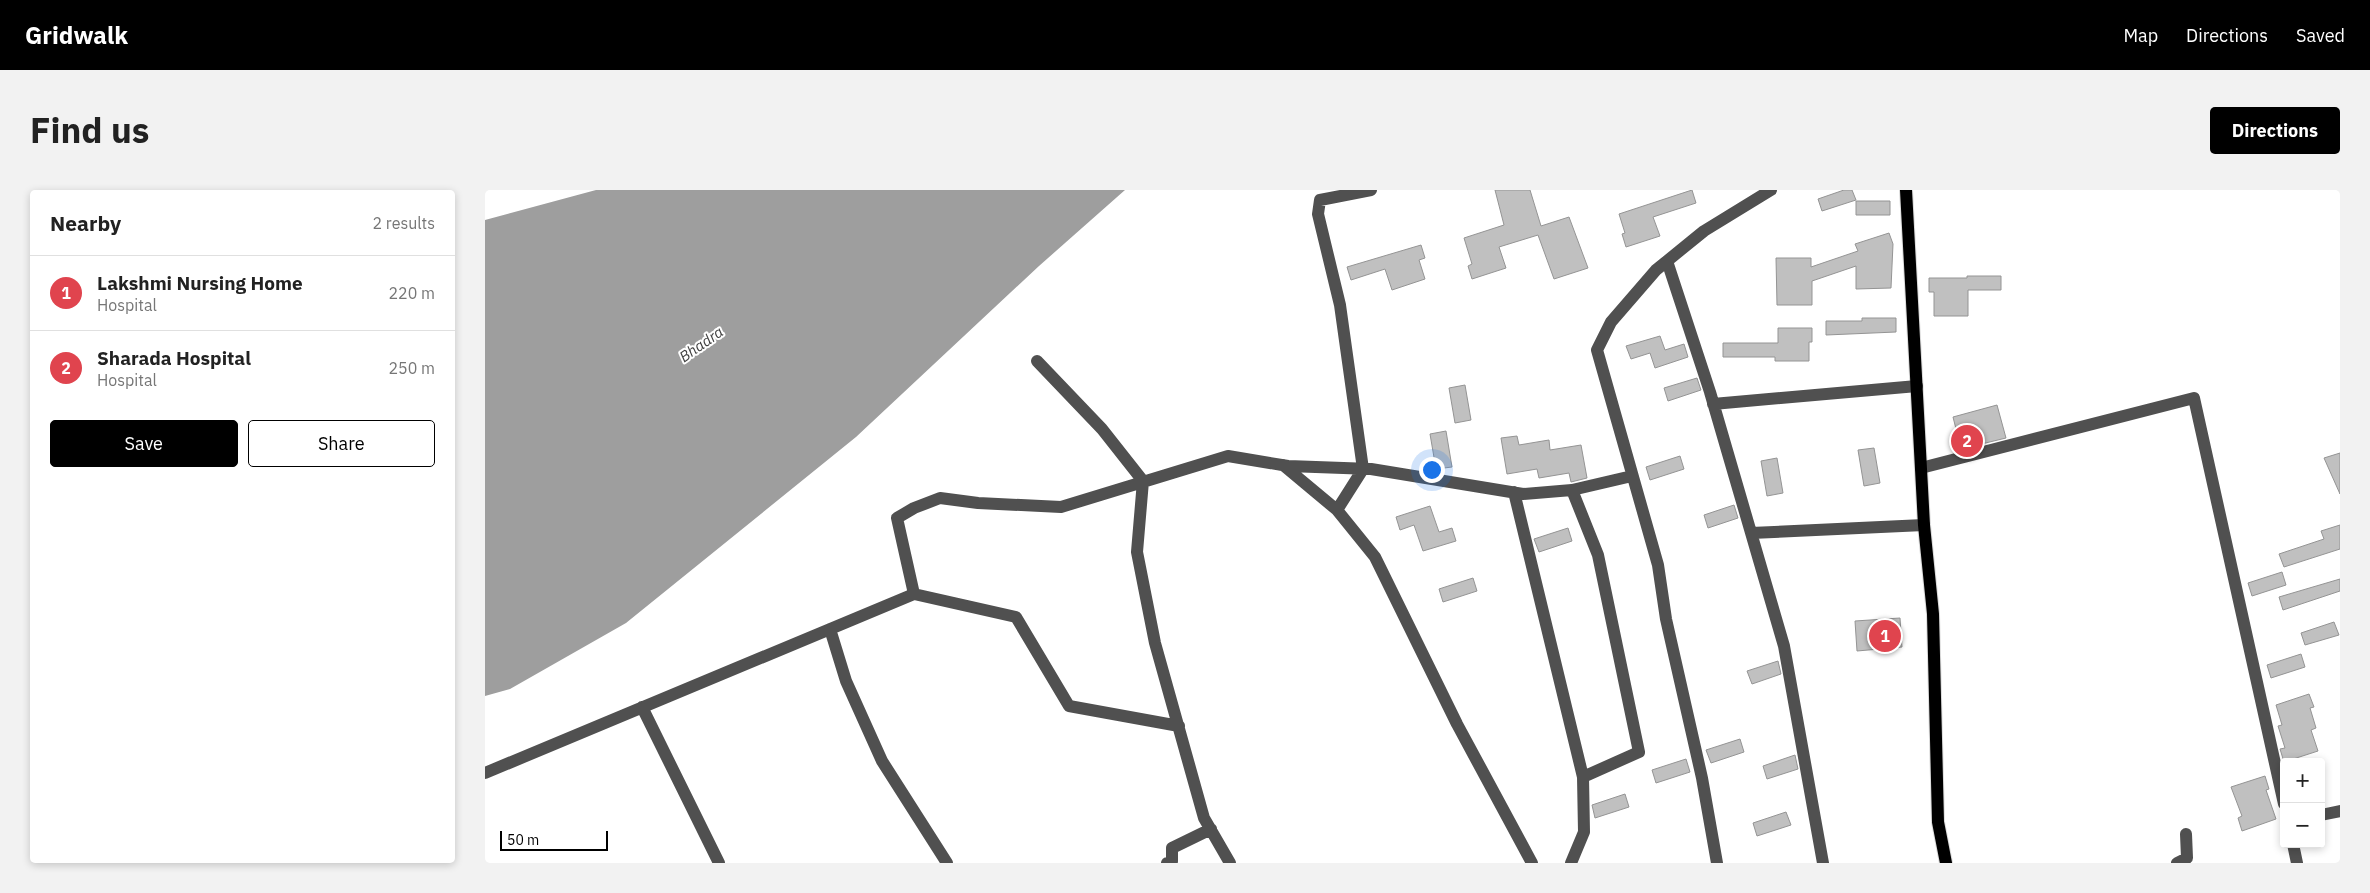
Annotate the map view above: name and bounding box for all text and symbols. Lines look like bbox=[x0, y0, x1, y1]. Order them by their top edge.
text: Gridwalk bbox=[25, 19, 128, 51]
text: Map bbox=[2123, 24, 2158, 47]
text: Directions bbox=[2186, 24, 2268, 47]
text: Saved bbox=[2296, 24, 2345, 47]
text: Find us bbox=[30, 107, 149, 153]
button: Directions bbox=[2210, 107, 2340, 154]
text: Nearby bbox=[50, 209, 121, 237]
text: 2 results bbox=[372, 213, 435, 233]
text: Lakshmi Nursing Home bbox=[97, 271, 303, 295]
text: 1 bbox=[61, 283, 71, 303]
text: 220 m bbox=[388, 283, 435, 303]
text: Hospital bbox=[97, 295, 157, 315]
water label: Bhadra bbox=[675, 322, 727, 366]
text: Sharada Hospital bbox=[97, 346, 251, 370]
text: 2 bbox=[61, 358, 71, 378]
text: 250 m bbox=[388, 358, 435, 378]
text: Hospital bbox=[97, 370, 157, 390]
button: Save bbox=[50, 420, 238, 467]
button: Share bbox=[248, 420, 435, 467]
pin: 2 bbox=[1951, 422, 1983, 460]
your location bbox=[1419, 457, 1445, 483]
pin: 1 bbox=[1869, 617, 1901, 655]
map controls bbox=[2280, 758, 2325, 848]
button: + bbox=[2280, 758, 2325, 803]
button: − bbox=[2280, 803, 2325, 848]
scale bar bbox=[500, 828, 607, 851]
text: 50 m bbox=[507, 831, 539, 849]

